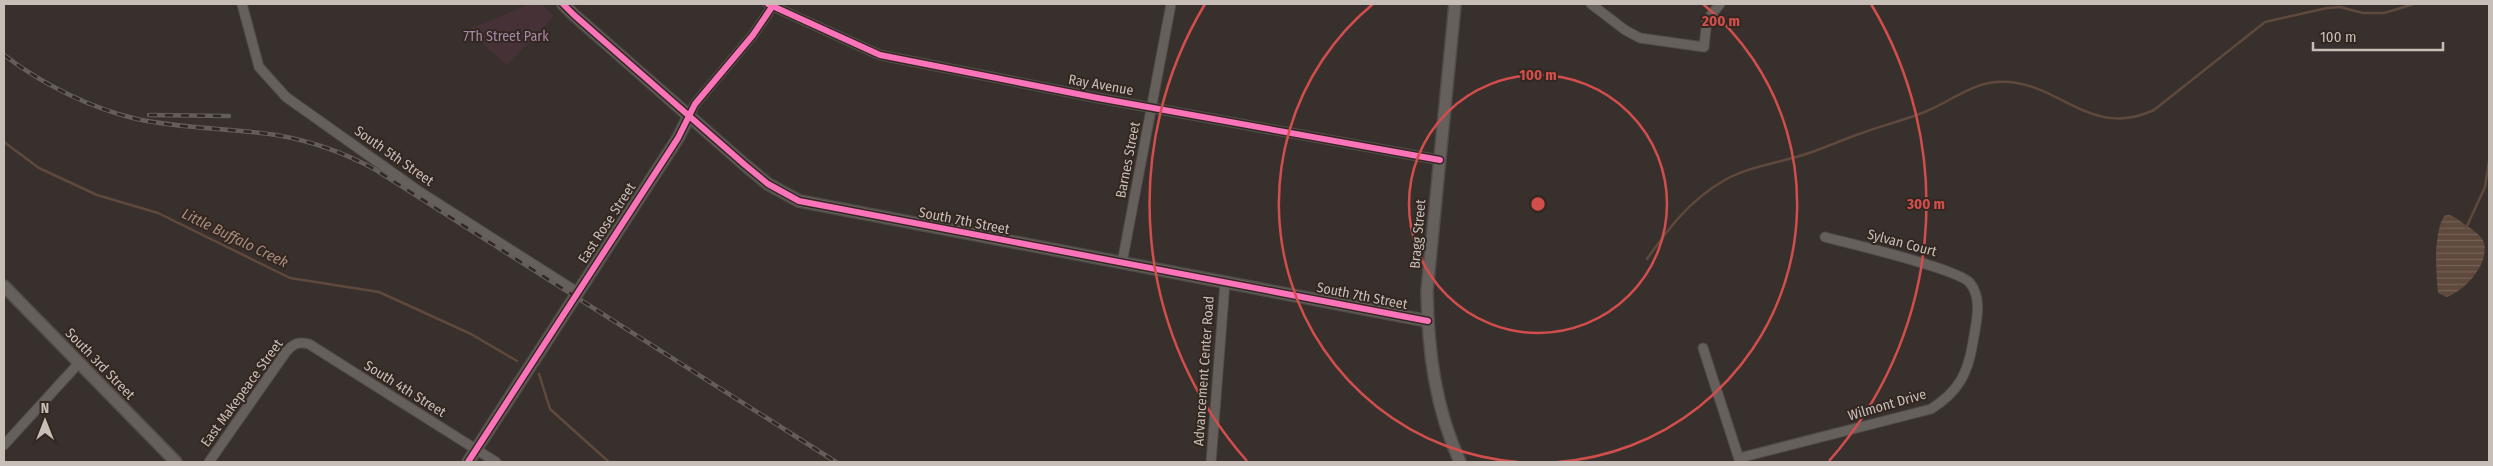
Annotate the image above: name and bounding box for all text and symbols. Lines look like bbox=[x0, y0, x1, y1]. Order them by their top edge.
text: 200 m bbox=[1701, 12, 1740, 30]
scale bar bbox=[2313, 20, 2443, 52]
park label: 7Th Street Park bbox=[463, 28, 549, 45]
text: 100 m bbox=[2320, 28, 2357, 46]
text: 100 m bbox=[1519, 66, 1557, 84]
street label: Ray Avenue bbox=[1067, 71, 1135, 99]
street label: Barnes Street bbox=[1112, 120, 1144, 200]
street label: South 5th Street bbox=[351, 122, 437, 190]
street label: East Rose Street bbox=[575, 179, 640, 266]
centre of rings bbox=[1529, 195, 1547, 213]
text: 300 m bbox=[1906, 195, 1945, 213]
street label: Bragg Street bbox=[1406, 198, 1430, 269]
street label: South 7th Street bbox=[917, 204, 1011, 238]
water label: Little Buffalo Creek bbox=[179, 205, 291, 272]
street label: Sylvan Court bbox=[1865, 226, 1939, 261]
street label: South 7th Street bbox=[1315, 279, 1409, 313]
street label: Advancement Center Road bbox=[1190, 295, 1218, 447]
street label: South 3rd Street bbox=[62, 325, 139, 404]
street label: East Makepeace Street bbox=[197, 336, 287, 450]
street label: South 4th Street bbox=[361, 357, 449, 421]
street label: Wilmont Drive bbox=[1846, 386, 1928, 424]
north arrow bbox=[20, 396, 70, 446]
text: N bbox=[41, 400, 49, 417]

